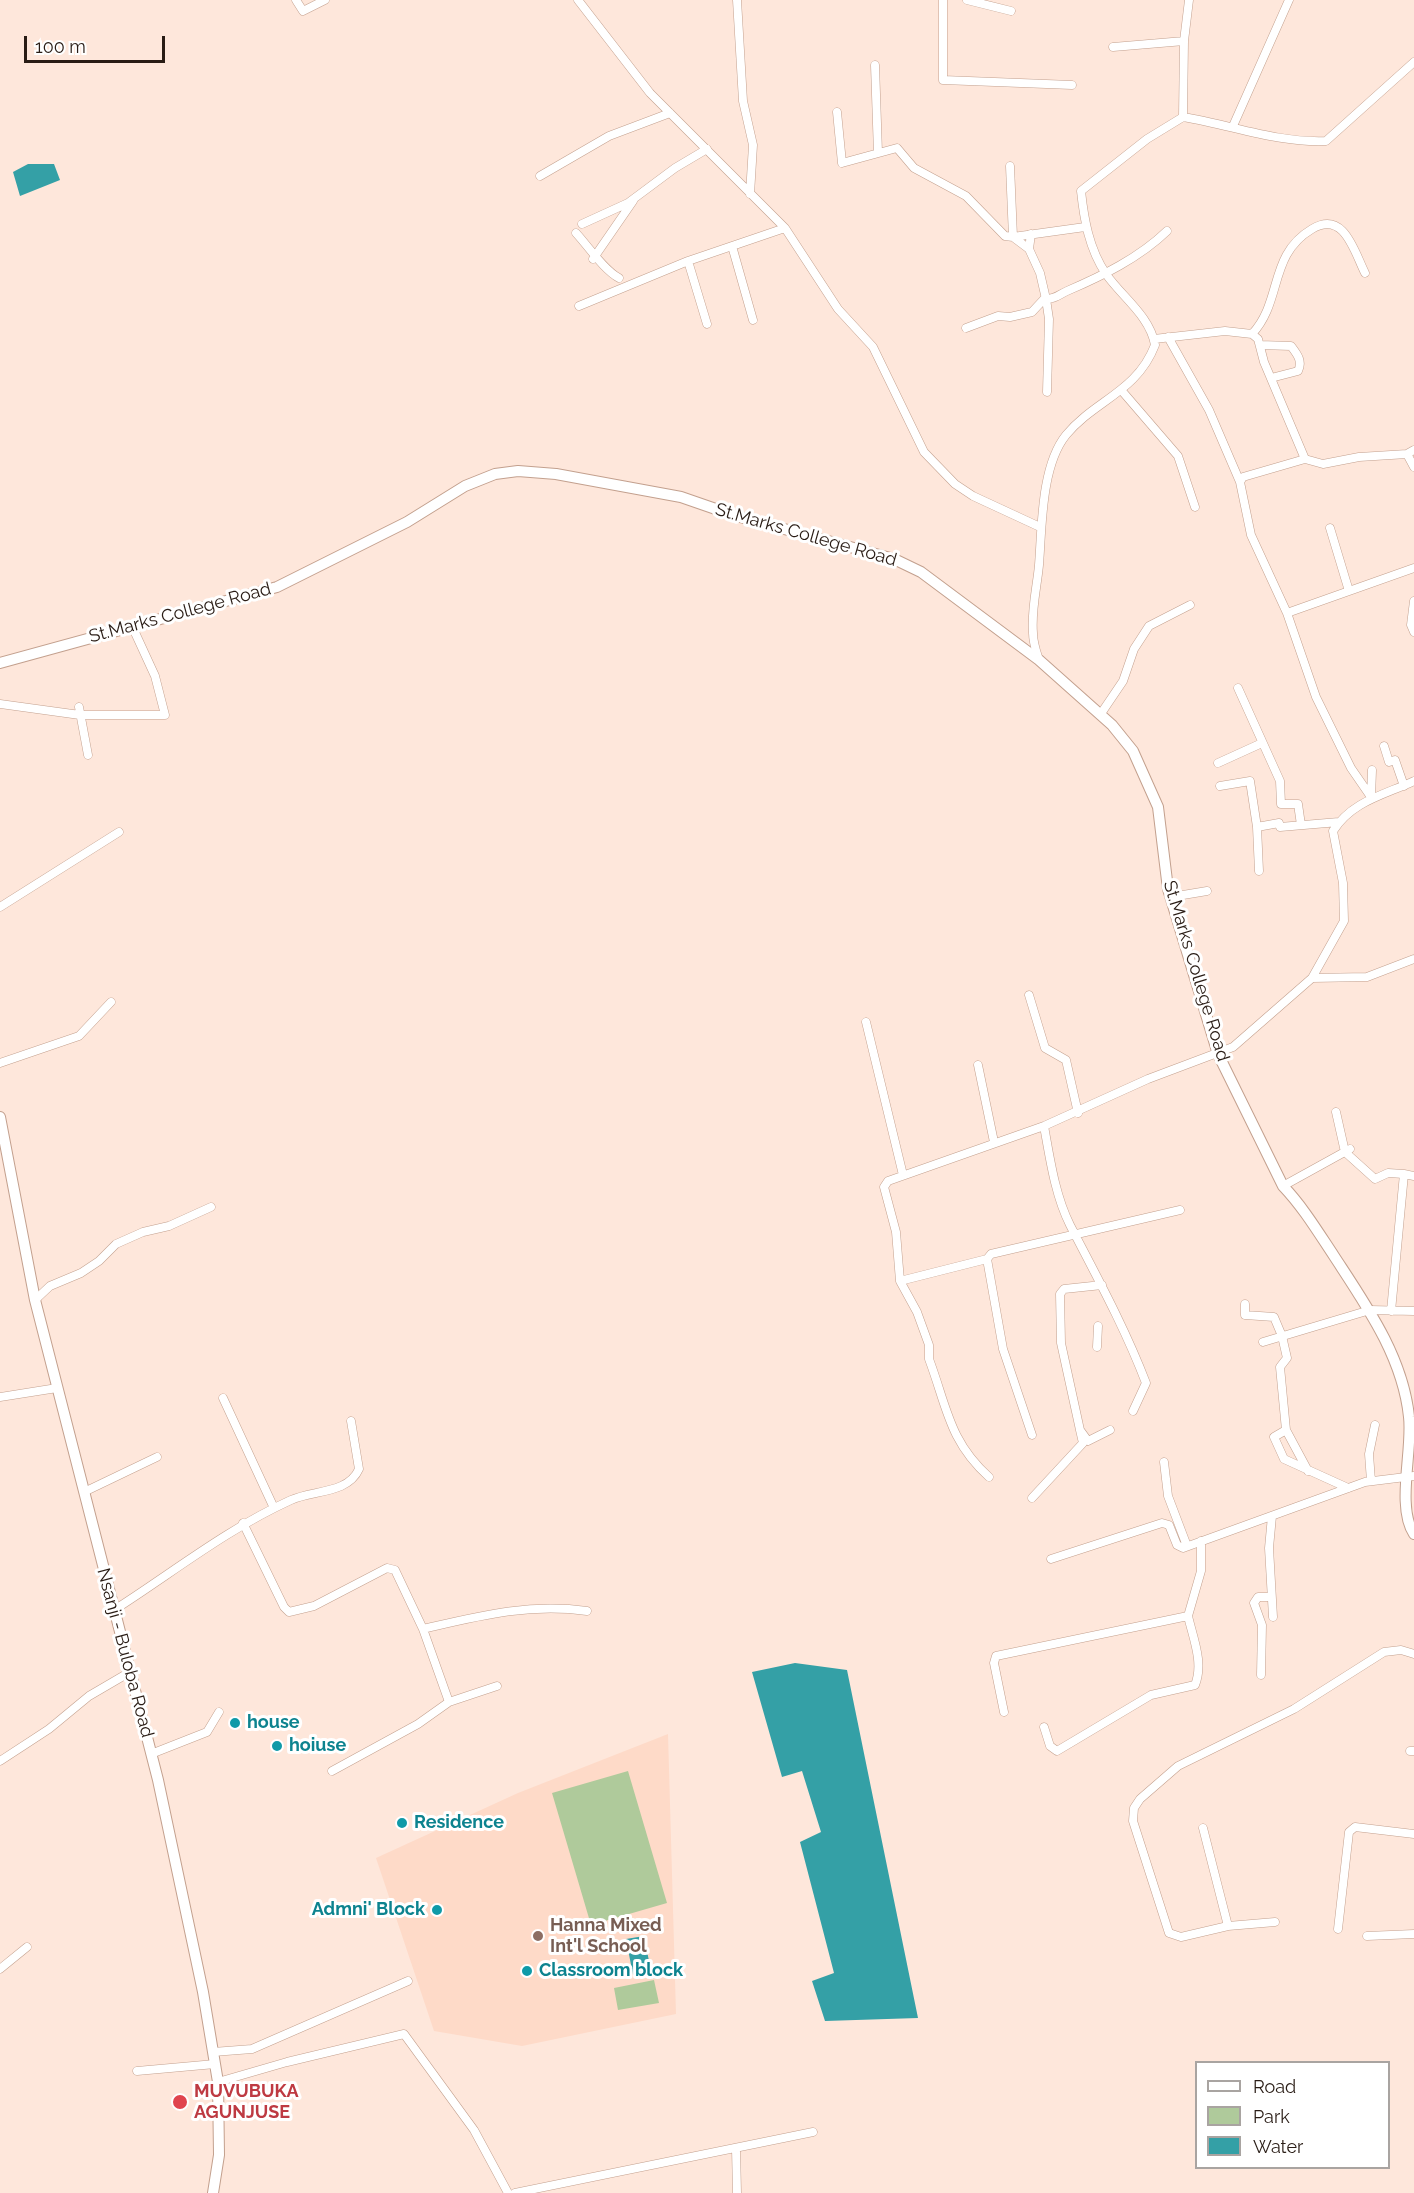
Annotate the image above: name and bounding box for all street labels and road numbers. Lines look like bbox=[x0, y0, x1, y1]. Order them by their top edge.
street label: St.Marks College Road bbox=[713, 499, 899, 571]
street label: St.Marks College Road bbox=[87, 578, 273, 648]
street label: St.Marks College Road bbox=[1158, 878, 1234, 1064]
street label: Nsanji - Buloba Road bbox=[92, 1566, 158, 1740]

